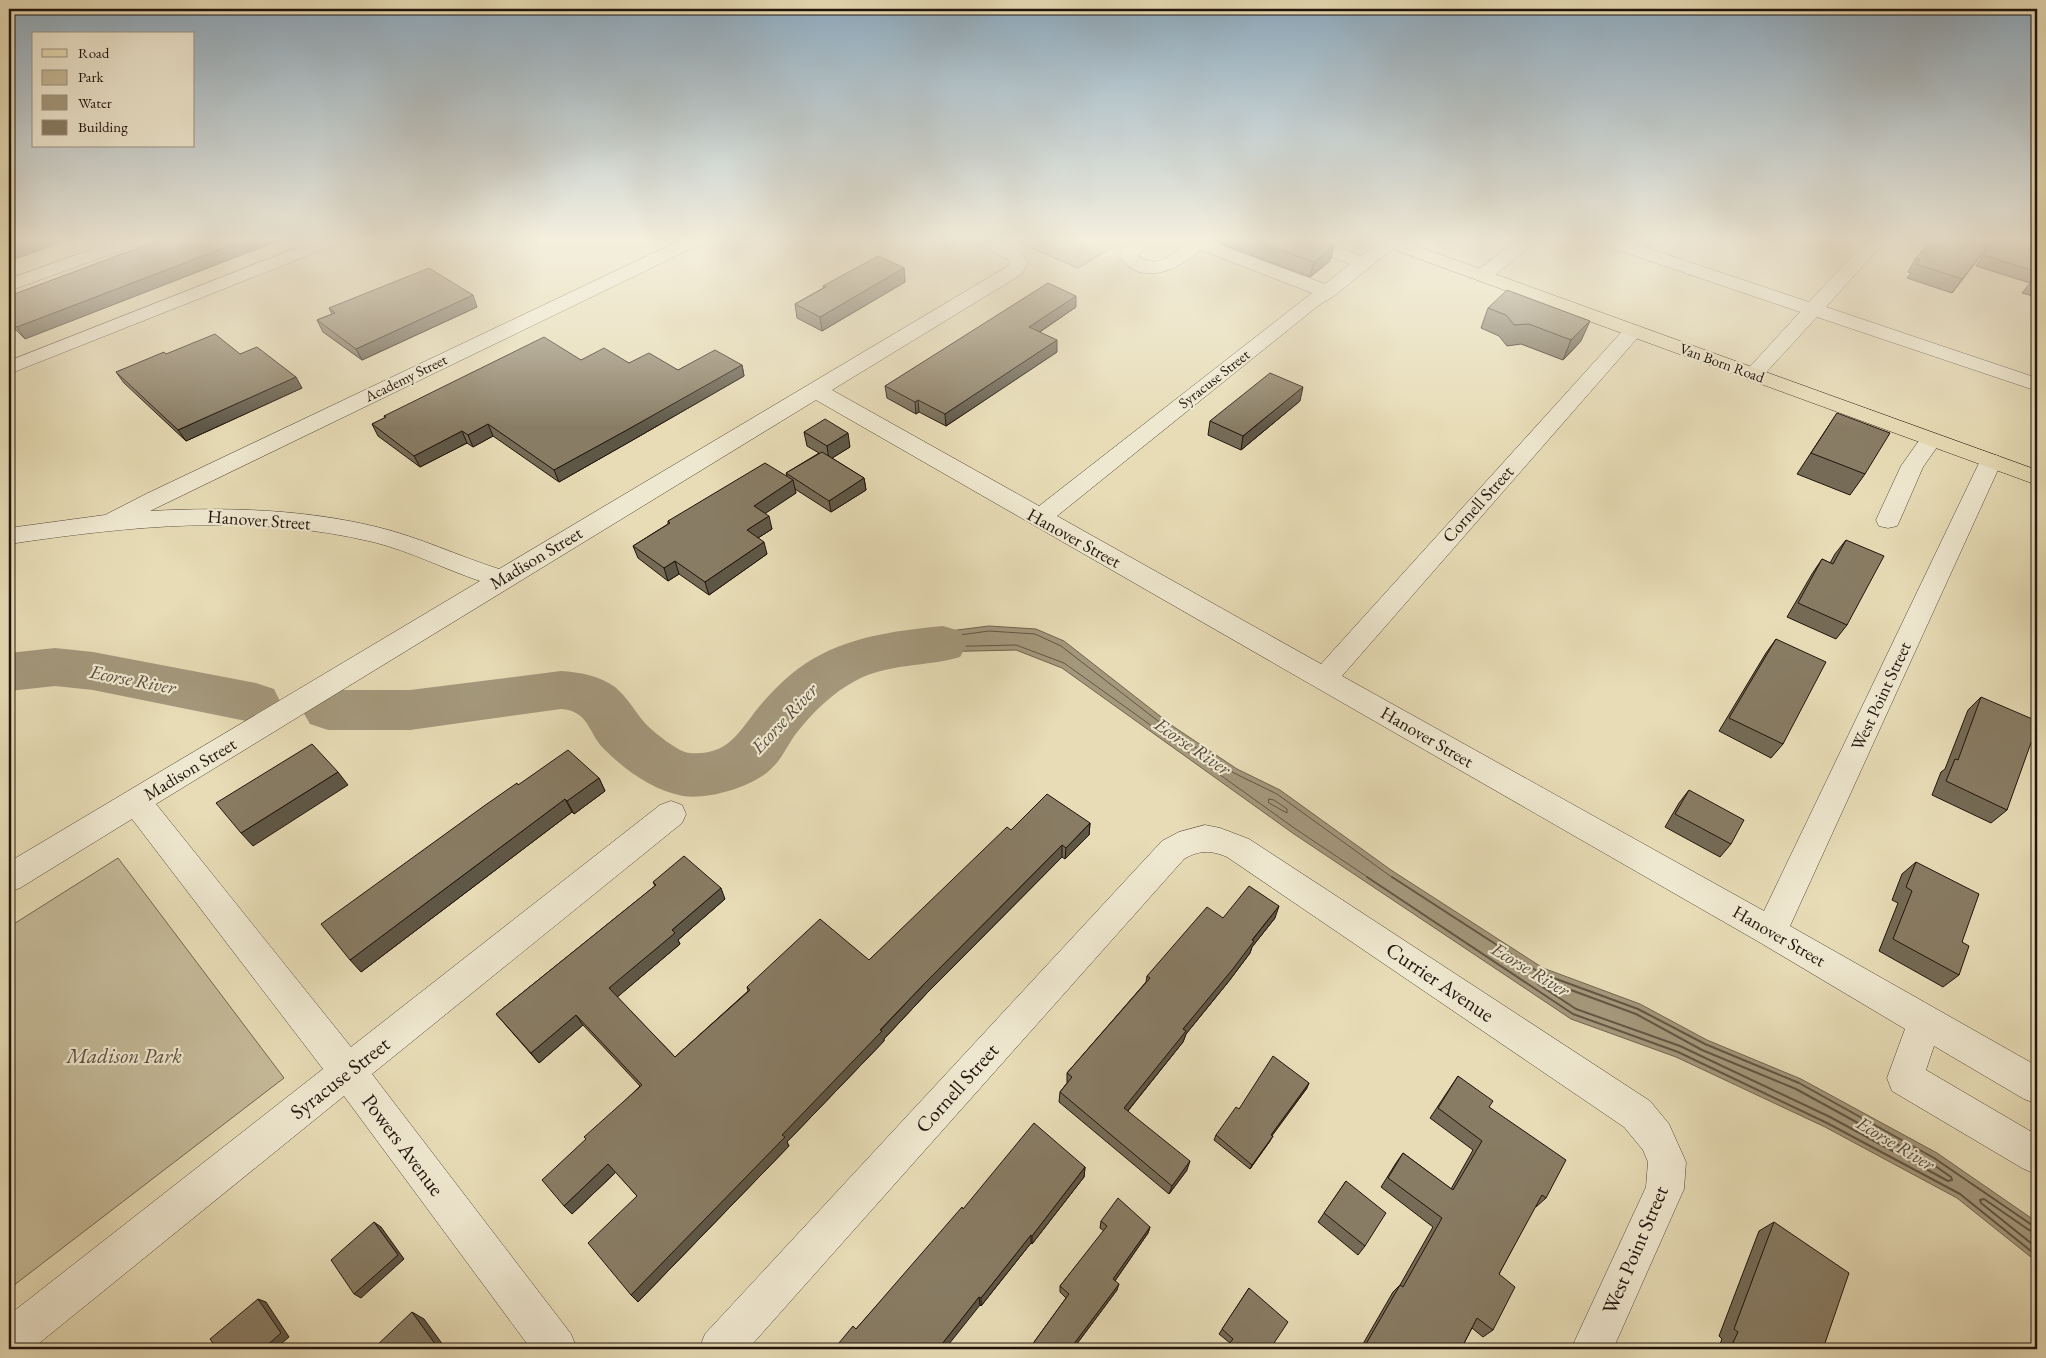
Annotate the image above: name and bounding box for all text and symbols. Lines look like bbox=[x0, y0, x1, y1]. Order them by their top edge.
legend bbox=[32, 32, 195, 148]
text: Road bbox=[78, 43, 110, 62]
text: Park bbox=[78, 67, 105, 86]
text: Water bbox=[78, 93, 112, 112]
text: Building bbox=[78, 117, 128, 136]
street label: Van Born Road bbox=[1677, 338, 1768, 387]
street label: Syracuse Street bbox=[1174, 345, 1253, 412]
street label: Academy Street bbox=[361, 349, 450, 406]
street label: Cornell Street bbox=[1437, 460, 1519, 547]
street label: Hanover Street bbox=[1023, 502, 1125, 573]
street label: Hanover Street bbox=[207, 504, 312, 535]
street label: Madison Street bbox=[485, 521, 587, 594]
street label: West Point Street bbox=[1845, 637, 1916, 754]
water label: Ecorse River bbox=[87, 659, 179, 700]
water label: Ecorse River bbox=[745, 678, 824, 759]
street label: Hanover Street bbox=[1377, 701, 1478, 773]
water label: Ecorse River bbox=[1149, 711, 1236, 781]
street label: Madison Street bbox=[139, 732, 241, 805]
street label: Hanover Street bbox=[1729, 900, 1830, 972]
street label: Currier Avenue bbox=[1381, 935, 1500, 1028]
water label: Ecorse River bbox=[1486, 936, 1575, 1003]
street label: Syracuse Street bbox=[284, 1030, 395, 1125]
street label: Cornell Street bbox=[909, 1037, 1004, 1138]
park label: Madison Park bbox=[64, 1042, 182, 1069]
street label: Powers Avenue bbox=[356, 1088, 451, 1201]
water label: Ecorse River bbox=[1851, 1110, 1940, 1177]
street label: West Point Street bbox=[1595, 1181, 1674, 1318]

